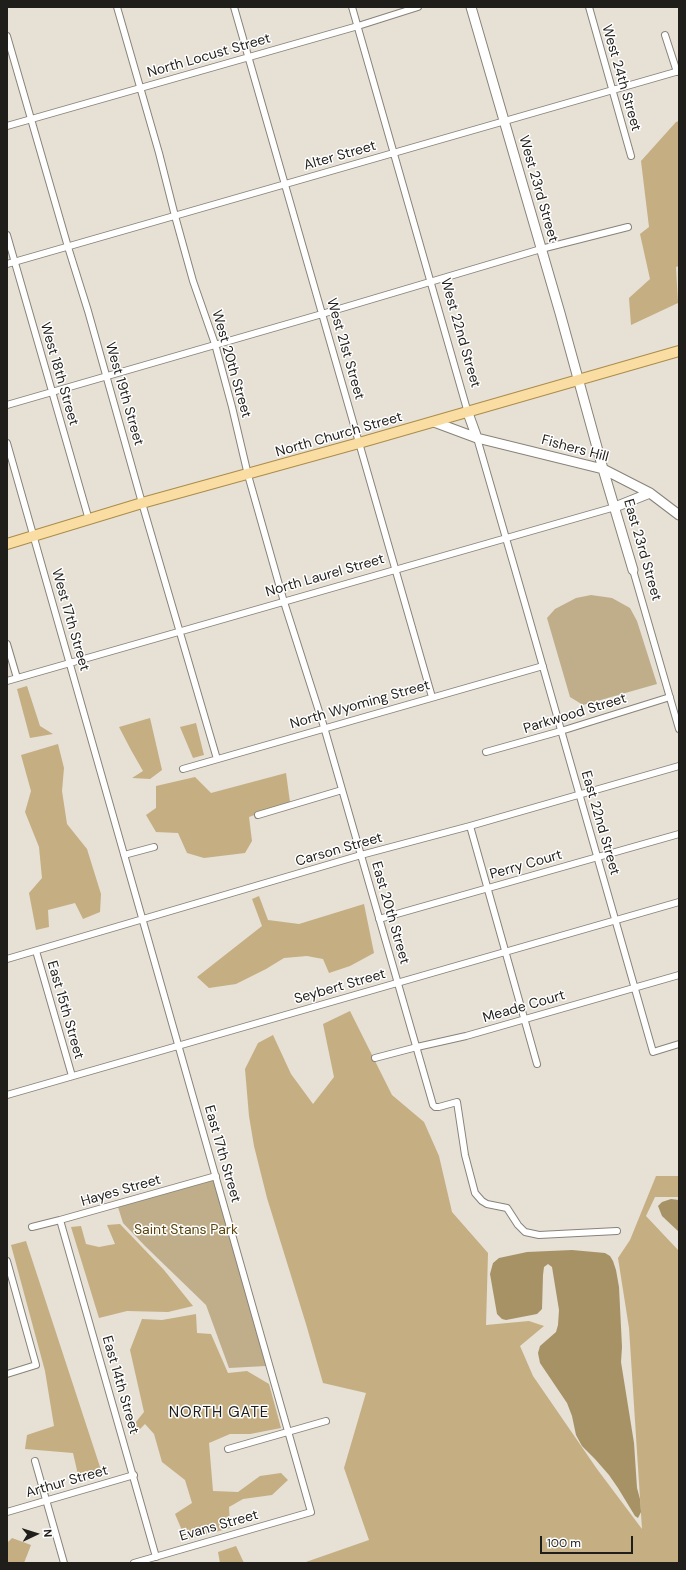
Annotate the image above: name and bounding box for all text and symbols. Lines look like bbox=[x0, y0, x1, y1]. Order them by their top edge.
street label: West 24th Street bbox=[598, 23, 644, 133]
street label: North Locust Street bbox=[145, 30, 273, 82]
street label: West 23rd Street bbox=[515, 134, 561, 244]
street label: Alter Street bbox=[302, 138, 378, 174]
street label: West 22nd Street bbox=[436, 276, 484, 390]
street label: West 21st Street bbox=[322, 296, 368, 402]
street label: West 20th Street bbox=[208, 308, 254, 420]
street label: West 18th Street bbox=[36, 320, 82, 428]
street label: West 19th Street bbox=[101, 340, 147, 448]
street label: North Church Street bbox=[274, 409, 404, 461]
street label: Fishers Hill bbox=[540, 432, 610, 466]
street label: East 23rd Street bbox=[619, 497, 665, 603]
street label: North Laurel Street bbox=[264, 551, 386, 601]
street label: West 17th Street bbox=[47, 567, 93, 673]
street label: North Wyoming Street bbox=[288, 677, 432, 733]
street label: Parkwood Street bbox=[521, 690, 629, 738]
street label: East 22nd Street bbox=[577, 769, 623, 877]
street label: Carson Street bbox=[294, 830, 384, 870]
street label: Perry Court bbox=[488, 847, 564, 883]
street label: East 20th Street bbox=[367, 860, 413, 966]
street label: East 15th Street bbox=[43, 959, 87, 1061]
street label: Seybert Street bbox=[292, 966, 388, 1008]
street label: Meade Court bbox=[481, 987, 567, 1027]
street label: East 17th Street bbox=[200, 1104, 244, 1204]
street label: Hayes Street bbox=[79, 1172, 163, 1210]
park label: Saint Stans Park bbox=[134, 1222, 238, 1238]
street label: East 14th Street bbox=[98, 1334, 142, 1436]
district label: NORTH GATE bbox=[169, 1404, 269, 1422]
street label: Arthur Street bbox=[24, 1462, 110, 1502]
street label: Evans Street bbox=[178, 1507, 260, 1545]
north arrow bbox=[16, 1514, 56, 1554]
scale bar bbox=[542, 1528, 635, 1554]
text: N bbox=[41, 1529, 55, 1538]
text: 100 m bbox=[547, 1535, 581, 1551]

